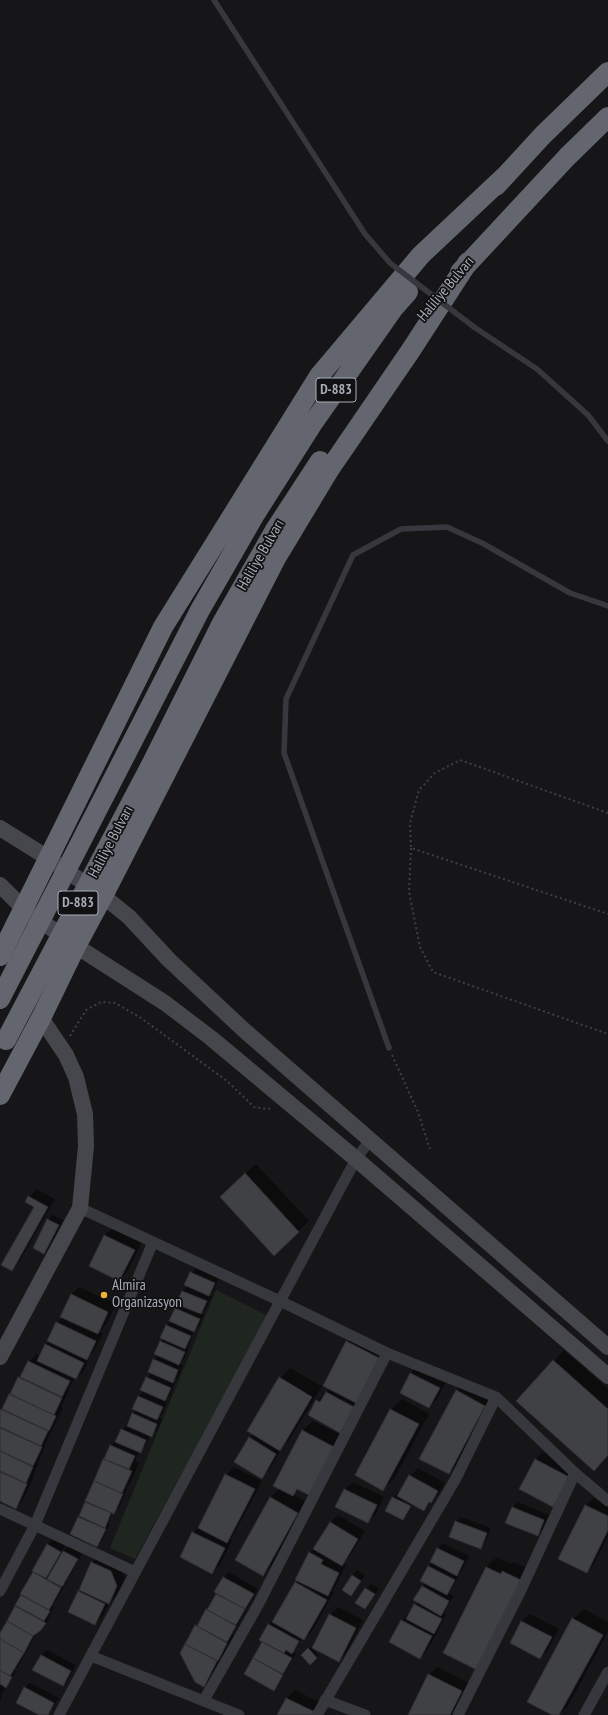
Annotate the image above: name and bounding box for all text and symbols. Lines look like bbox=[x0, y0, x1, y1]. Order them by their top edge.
street label: Haliliye Bulvarı bbox=[414, 253, 478, 325]
road number: D-883 bbox=[316, 378, 356, 402]
street label: Haliliye Bulvarı bbox=[234, 516, 288, 594]
street label: Haliliye Bulvarı bbox=[85, 803, 137, 881]
road number: D-883 bbox=[58, 891, 98, 915]
place label: Almira Organizasyon bbox=[112, 1277, 182, 1312]
marker: Almira Organizasyon bbox=[99, 1290, 109, 1300]

